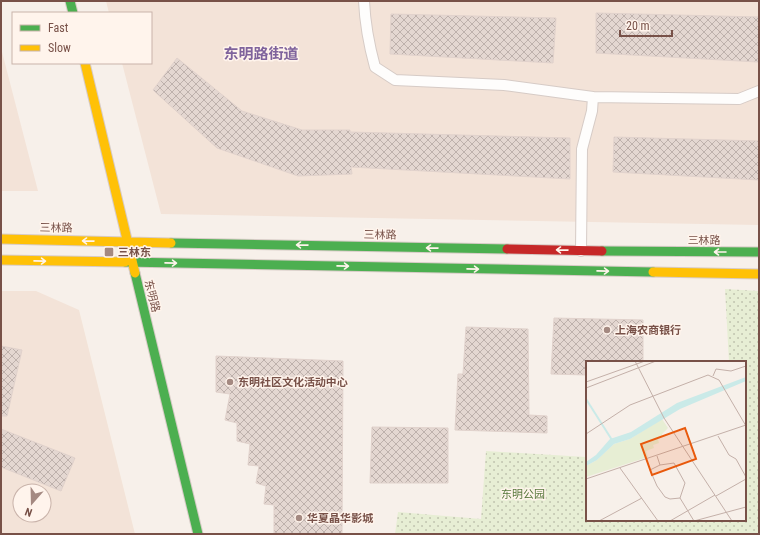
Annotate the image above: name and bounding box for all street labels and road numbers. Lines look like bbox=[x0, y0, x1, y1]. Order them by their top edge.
street label: 三林路 bbox=[39, 221, 73, 235]
street label: 三林路 bbox=[363, 228, 397, 242]
street label: 三林路 bbox=[688, 234, 721, 247]
street label: 东明路 bbox=[142, 278, 162, 314]

